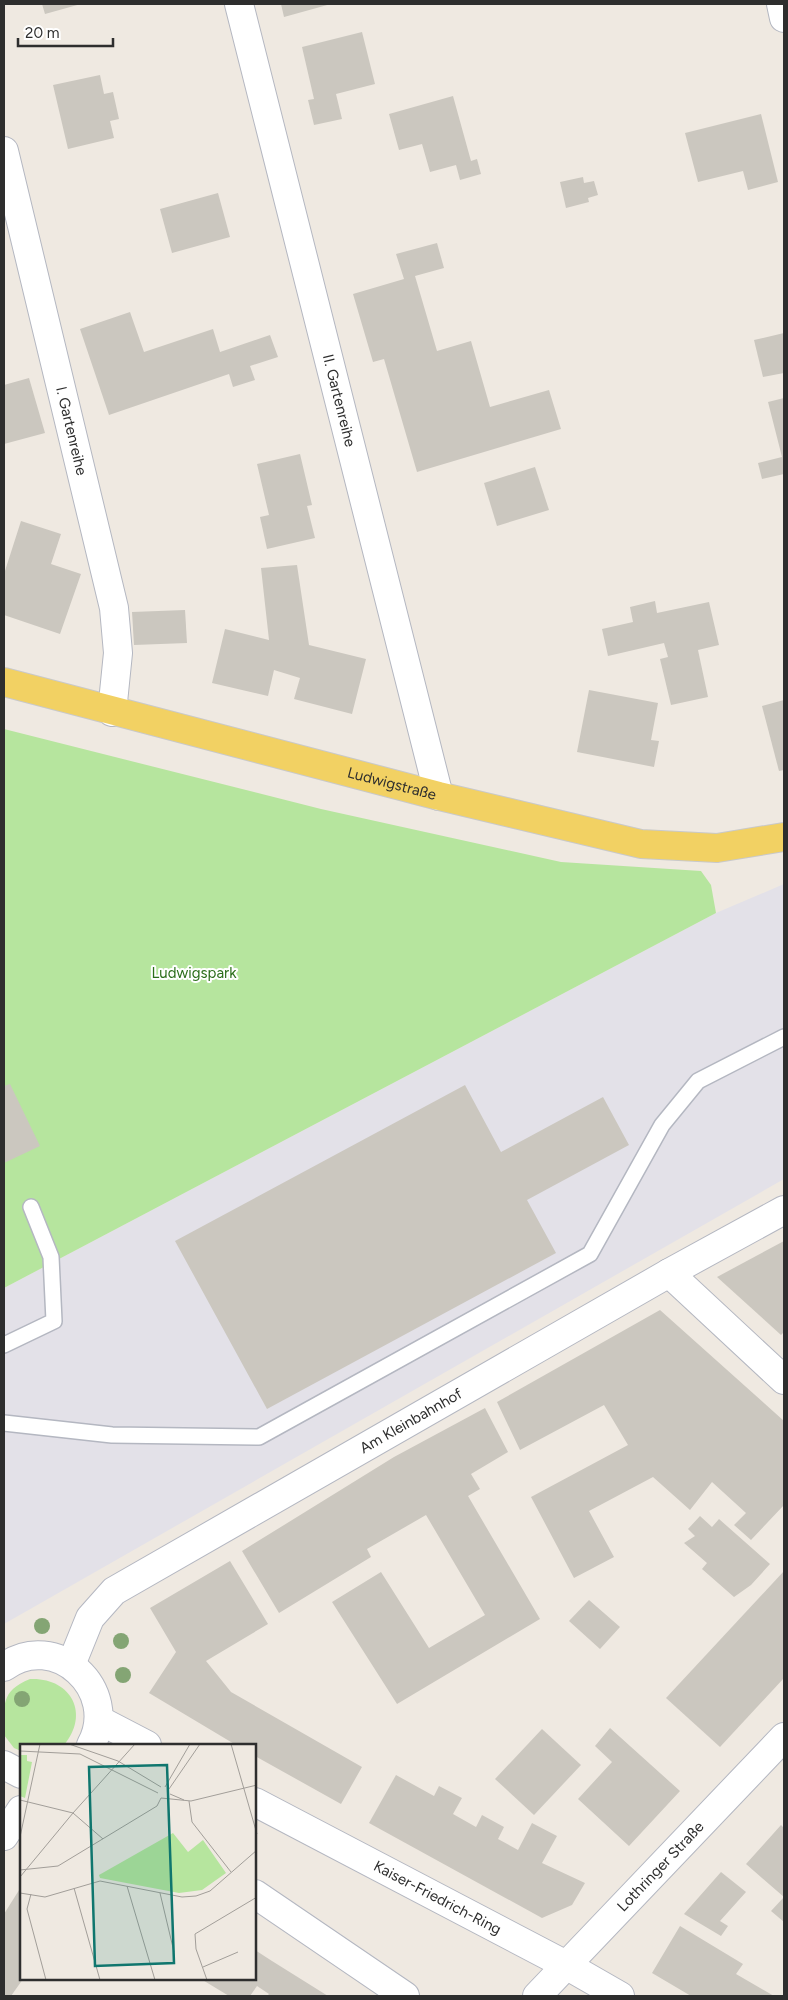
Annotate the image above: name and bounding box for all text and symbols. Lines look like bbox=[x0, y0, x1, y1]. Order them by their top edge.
scale bar bbox=[18, 15, 112, 47]
text: 20 m bbox=[25, 24, 59, 42]
street label: II. Gartenreihe bbox=[319, 352, 359, 449]
street label: I. Gartenreihe bbox=[52, 385, 91, 477]
street label: Ludwigstraße bbox=[346, 763, 438, 804]
park label: Ludwigspark bbox=[152, 964, 237, 982]
street label: Am Kleinbahnhof bbox=[357, 1384, 466, 1457]
inset map bbox=[20, 1744, 256, 1980]
street label: Lothringer Straße bbox=[613, 1818, 708, 1915]
street label: Kaiser-Friedrich-Ring bbox=[371, 1857, 504, 1938]

